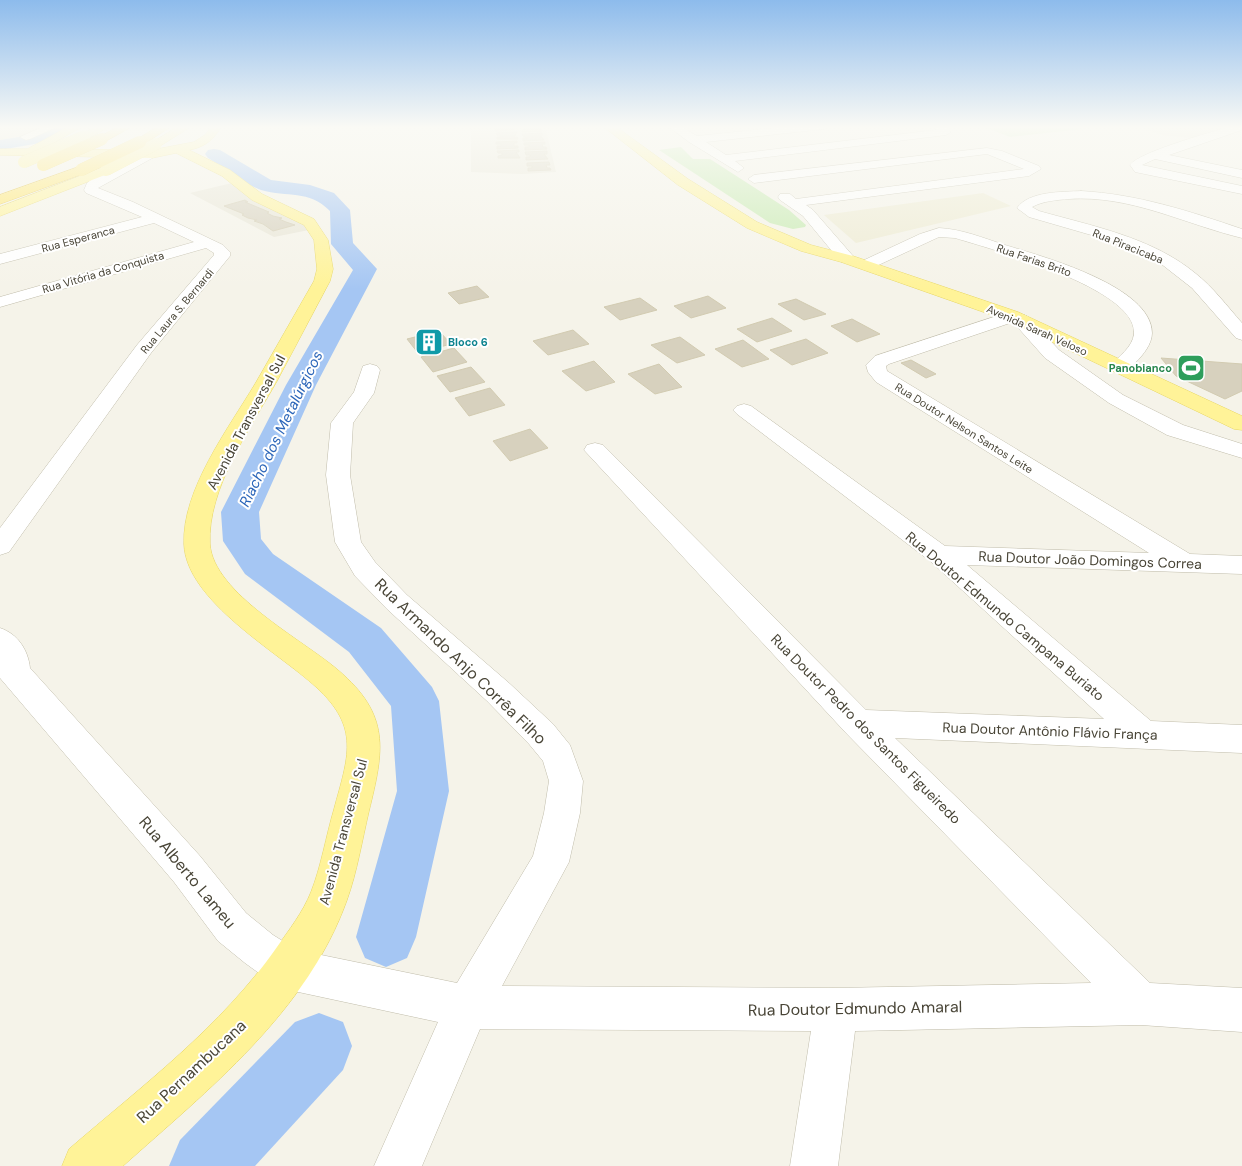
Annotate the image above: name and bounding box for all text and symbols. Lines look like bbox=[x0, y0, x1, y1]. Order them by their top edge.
street label: Rua Esperanca bbox=[40, 222, 116, 256]
street label: Rua Piracicaba bbox=[1091, 225, 1165, 267]
street label: Rua Farias Brito bbox=[995, 241, 1073, 279]
street label: Rua Vitória da Conquista bbox=[41, 248, 165, 296]
street label: Rua Laura S. Bernardi bbox=[137, 266, 217, 356]
street label: Avenida Sarah Veloso bbox=[984, 301, 1090, 359]
building icon: Bloco 6 bbox=[414, 327, 444, 357]
place label: Bloco 6 bbox=[448, 335, 488, 349]
water label: Riacho dos Metalúrgicos bbox=[234, 348, 328, 510]
street label: Avenida Transversal Sul bbox=[203, 351, 289, 493]
sports icon: Panobianco bbox=[1176, 353, 1206, 383]
place label: Panobianco bbox=[1109, 361, 1172, 375]
street label: Rua Doutor Nelson Santos Leite bbox=[892, 380, 1036, 476]
street label: Rua Doutor Edmundo Campana Buriato bbox=[902, 527, 1108, 705]
street label: Rua Doutor João Domingos Correa bbox=[978, 547, 1202, 573]
street label: Rua Armando Anjo Corrêa Filho bbox=[370, 574, 551, 749]
street label: Rua Doutor Pedro dos Santos Figueiredo bbox=[767, 630, 965, 828]
street label: Rua Doutor Antônio Flávio França bbox=[942, 718, 1158, 744]
street label: Avenida Transversal Sul bbox=[315, 757, 371, 907]
street label: Rua Alberto Lameu bbox=[134, 812, 241, 933]
street label: Rua Doutor Edmundo Amaral bbox=[748, 996, 962, 1021]
street label: Rua Pernambucana bbox=[132, 1015, 251, 1128]

